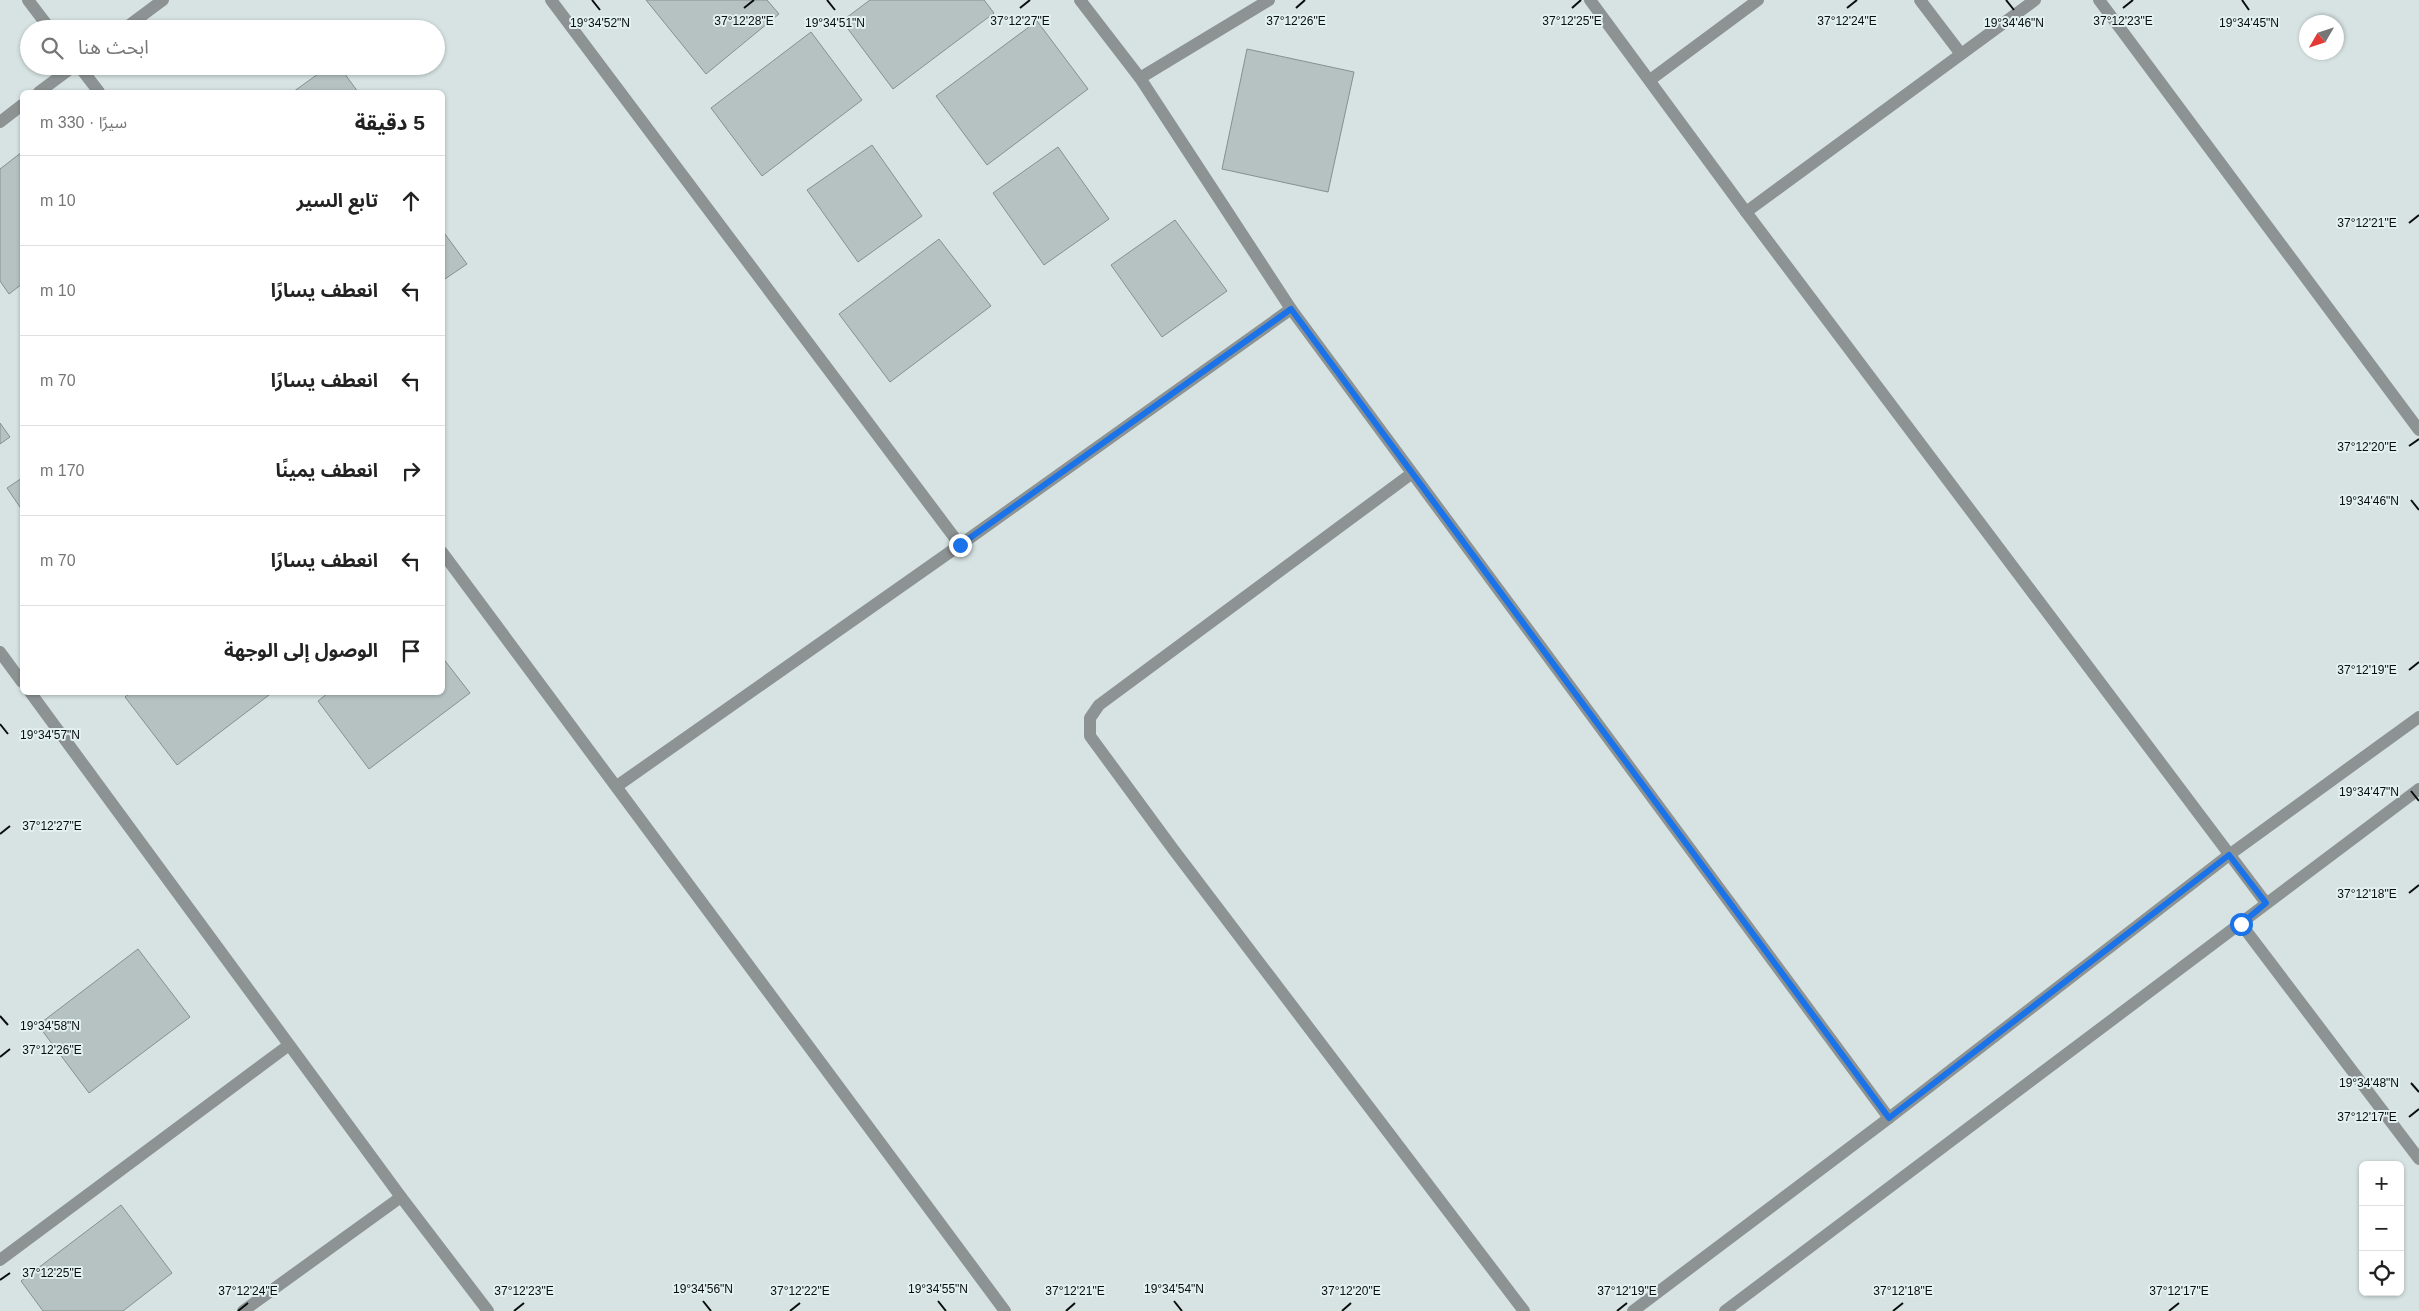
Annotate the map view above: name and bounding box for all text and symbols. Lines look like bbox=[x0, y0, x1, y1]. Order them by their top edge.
text: 37°12'28"E bbox=[714, 14, 774, 28]
text: 37°12'27"E bbox=[990, 14, 1050, 28]
text: 37°12'26"E bbox=[1266, 14, 1326, 28]
text: 37°12'25"E bbox=[1542, 14, 1602, 28]
text: 37°12'24"E bbox=[1817, 14, 1877, 28]
text: 37°12'23"E bbox=[2093, 14, 2153, 28]
north arrow bbox=[2299, 15, 2344, 60]
text: 19°34'52"N bbox=[570, 16, 630, 30]
text: 19°34'51"N bbox=[805, 16, 865, 30]
text: 19°34'46"N bbox=[1984, 16, 2044, 30]
text: 19°34'45"N bbox=[2219, 16, 2279, 30]
search box bbox=[20, 20, 445, 75]
icon: search bbox=[38, 34, 66, 62]
text: ابحث هنا bbox=[78, 37, 149, 58]
text: 5 دقيقة bbox=[355, 111, 425, 134]
text: سيرًا · 330 m bbox=[40, 114, 127, 131]
icon: ahead bbox=[397, 187, 425, 215]
text: تابع السير bbox=[296, 190, 378, 211]
text: 10 m bbox=[40, 192, 76, 209]
text: 37°12'21"E bbox=[2337, 216, 2397, 230]
icon: left bbox=[397, 277, 425, 305]
text: انعطف يسارًا bbox=[271, 280, 378, 301]
text: 10 m bbox=[40, 282, 76, 299]
icon: left bbox=[397, 367, 425, 395]
text: انعطف يسارًا bbox=[271, 370, 378, 391]
text: 70 m bbox=[40, 372, 76, 389]
text: 37°12'20"E bbox=[2337, 440, 2397, 454]
icon: right bbox=[397, 457, 425, 485]
text: انعطف يمينًا bbox=[276, 460, 378, 481]
text: 170 m bbox=[40, 462, 84, 479]
text: 19°34'46"N bbox=[2339, 494, 2399, 508]
route end bbox=[949, 534, 972, 557]
icon: left bbox=[397, 547, 425, 575]
text: انعطف يسارًا bbox=[271, 550, 378, 571]
text: 70 m bbox=[40, 552, 76, 569]
icon: arrive bbox=[397, 637, 425, 665]
text: الوصول إلى الوجهة bbox=[224, 640, 378, 661]
text: 37°12'19"E bbox=[2337, 663, 2397, 677]
text: 19°34'57"N bbox=[20, 728, 80, 742]
text: 19°34'47"N bbox=[2339, 785, 2399, 799]
text: 37°12'27"E bbox=[22, 819, 82, 833]
text: 37°12'18"E bbox=[2337, 887, 2397, 901]
route start bbox=[2230, 913, 2253, 936]
text: 19°34'58"N bbox=[20, 1019, 80, 1033]
text: 37°12'26"E bbox=[22, 1043, 82, 1057]
text: 19°34'48"N bbox=[2339, 1076, 2399, 1090]
text: 37°12'17"E bbox=[2337, 1110, 2397, 1124]
map controls bbox=[2359, 1161, 2404, 1296]
button: + bbox=[2359, 1161, 2404, 1206]
button: − bbox=[2359, 1206, 2404, 1251]
button: locate bbox=[2359, 1251, 2404, 1296]
text: 37°12'25"E bbox=[22, 1266, 82, 1280]
text: 19°34'56"N bbox=[673, 1282, 733, 1296]
text: 19°34'55"N bbox=[908, 1282, 968, 1296]
text: 19°34'54"N bbox=[1144, 1282, 1204, 1296]
text: 37°12'24"E bbox=[218, 1284, 278, 1298]
text: 37°12'23"E bbox=[494, 1284, 554, 1298]
text: 37°12'22"E bbox=[770, 1284, 830, 1298]
text: 37°12'21"E bbox=[1045, 1284, 1105, 1298]
text: 37°12'20"E bbox=[1321, 1284, 1381, 1298]
text: 37°12'19"E bbox=[1597, 1284, 1657, 1298]
text: 37°12'18"E bbox=[1873, 1284, 1933, 1298]
text: 37°12'17"E bbox=[2149, 1284, 2209, 1298]

